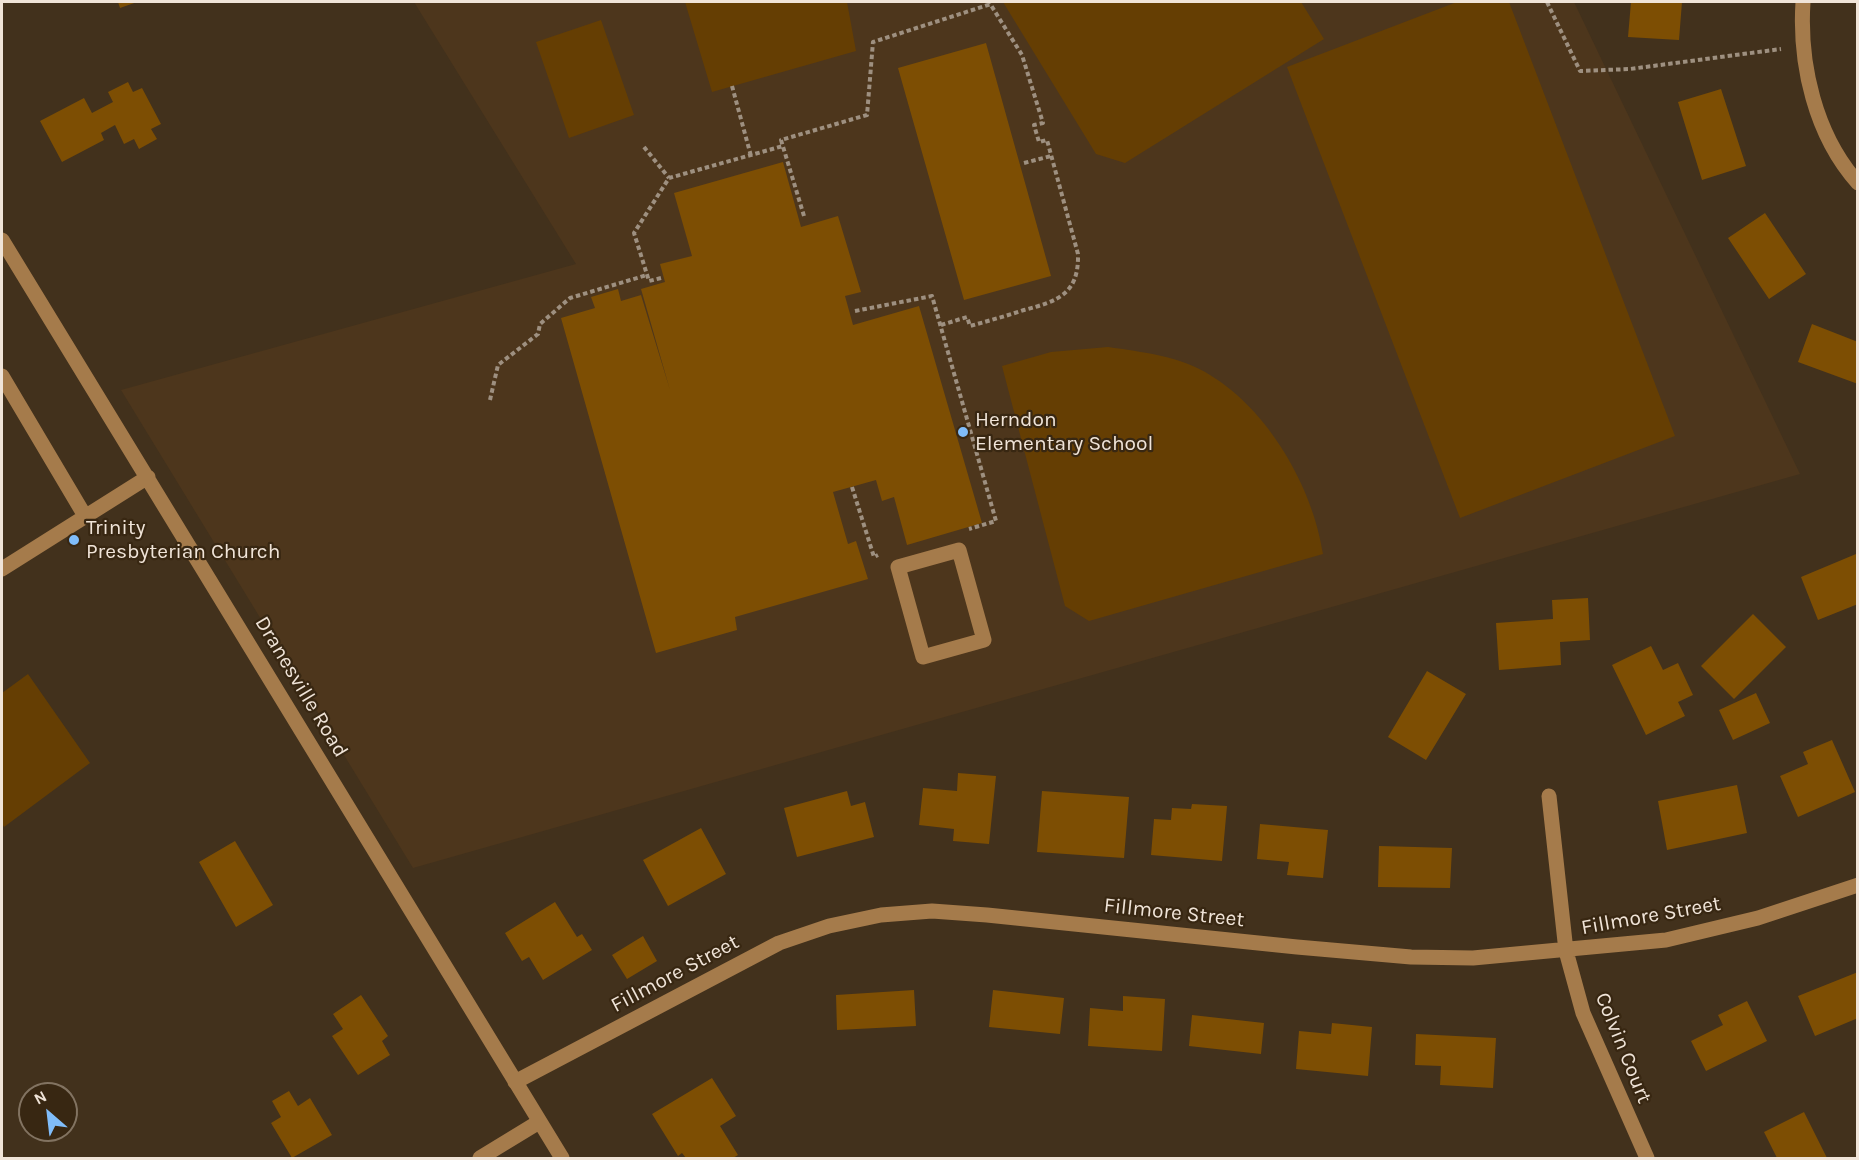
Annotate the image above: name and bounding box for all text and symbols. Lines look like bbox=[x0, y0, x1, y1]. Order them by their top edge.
place label: Herndon Elementary School bbox=[975, 407, 1153, 457]
marker: Herndon Elementary School bbox=[956, 425, 970, 439]
place label: Trinity Presbyterian Church bbox=[86, 515, 280, 565]
marker: Trinity Presbyterian Church bbox=[67, 533, 81, 547]
street label: Dranesville Road bbox=[249, 612, 353, 762]
street label: Fillmore Street bbox=[1579, 891, 1723, 941]
street label: Fillmore Street bbox=[1102, 893, 1246, 933]
street label: Fillmore Street bbox=[607, 930, 743, 1018]
street label: Colvin Court bbox=[1589, 989, 1657, 1107]
north arrow bbox=[18, 1082, 78, 1142]
text: N bbox=[31, 1086, 50, 1109]

